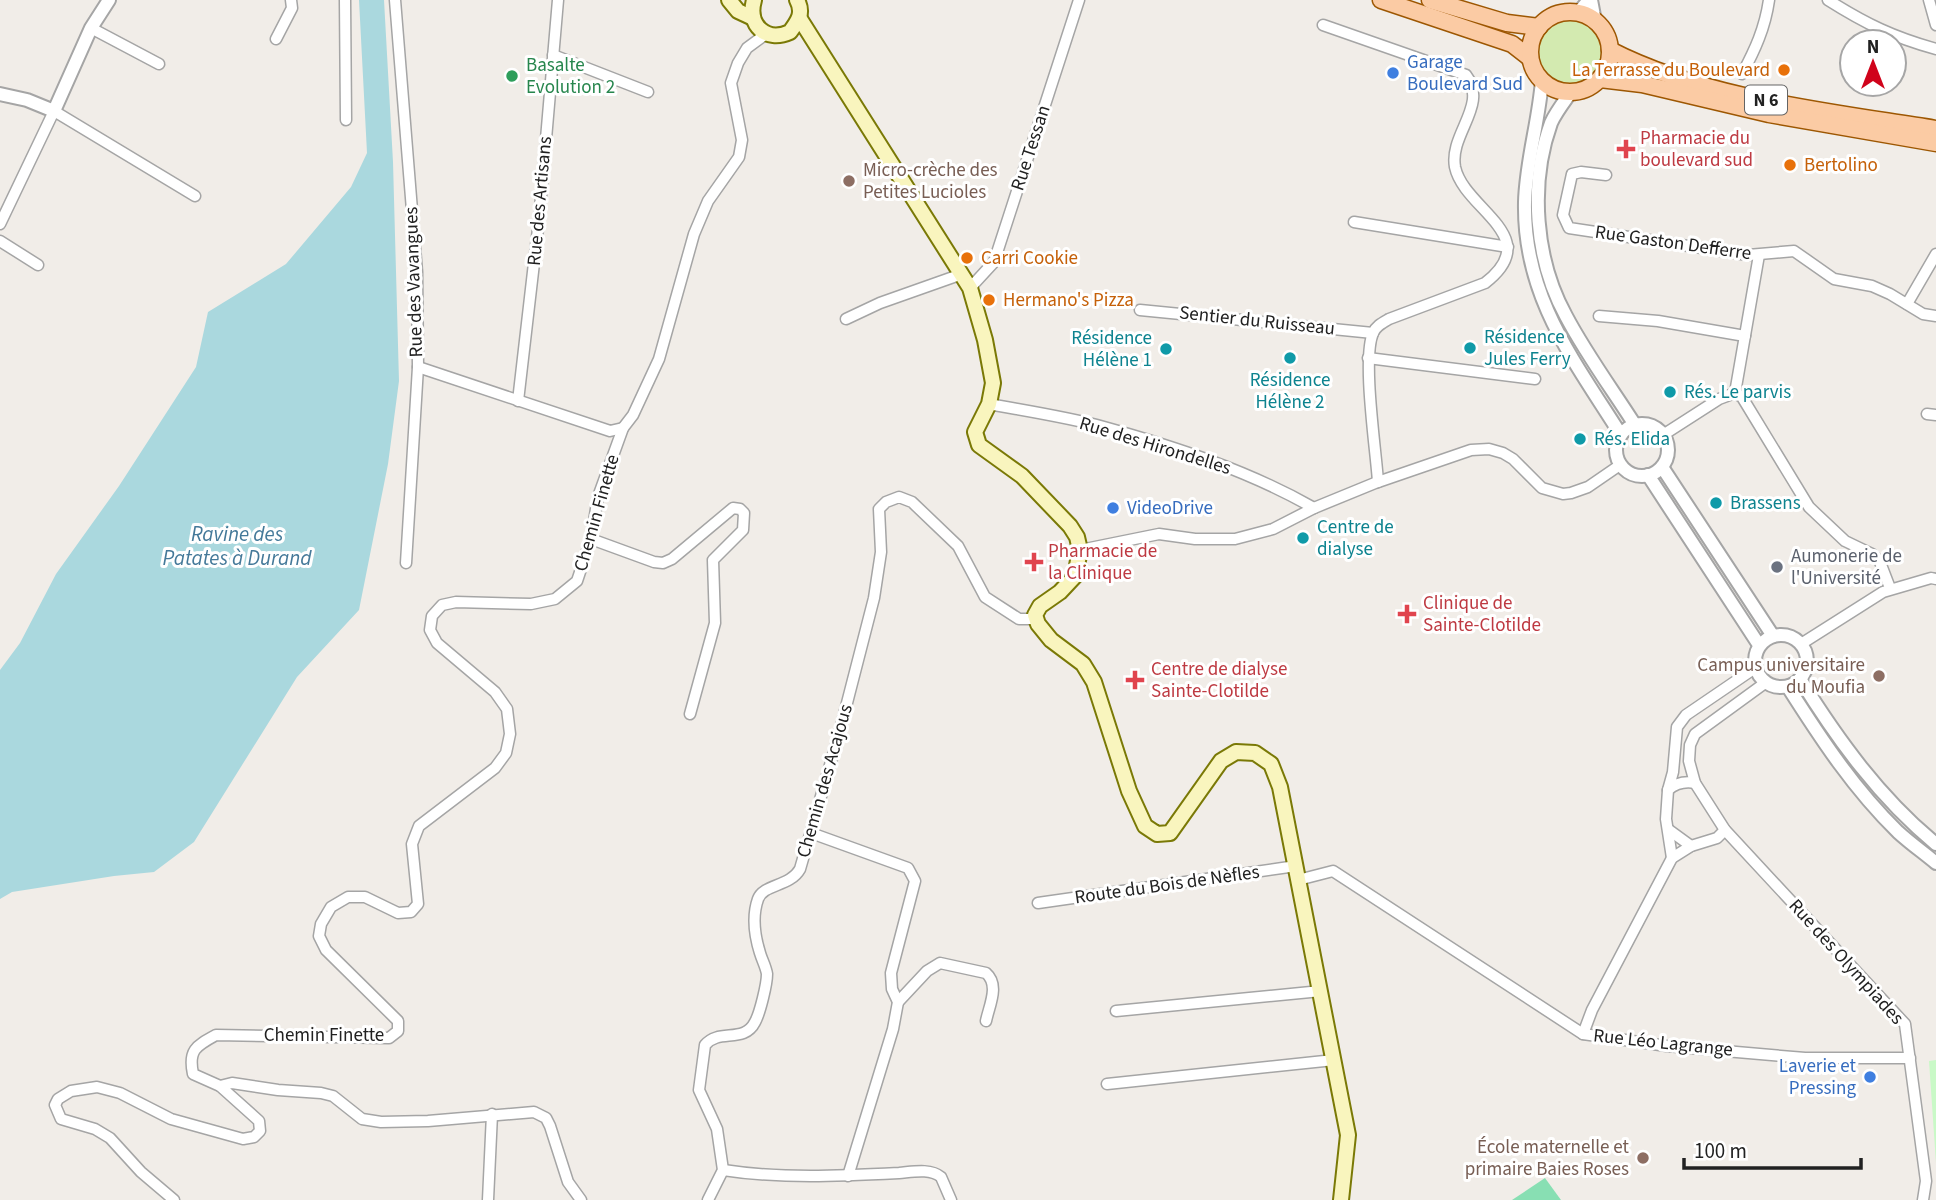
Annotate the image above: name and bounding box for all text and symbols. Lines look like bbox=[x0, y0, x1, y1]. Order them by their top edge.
north arrow bbox=[1838, 28, 1908, 98]
text: N bbox=[1867, 34, 1879, 61]
place label: Garage Boulevard Sud bbox=[1407, 49, 1523, 98]
place label: Basalte Evolution 2 bbox=[526, 52, 615, 101]
place label: La Terrasse du Boulevard bbox=[1572, 57, 1770, 84]
marker: La Terrasse du Boulevard bbox=[1776, 62, 1792, 78]
marker: Garage Boulevard Sud bbox=[1385, 65, 1401, 81]
marker: Basalte Evolution 2 bbox=[504, 68, 520, 84]
road number: N 6 bbox=[1745, 86, 1787, 114]
street label: Rue Tessan bbox=[1004, 102, 1058, 194]
place label: Pharmacie du boulevard sud bbox=[1640, 125, 1753, 174]
street label: Rue des Artisans bbox=[521, 135, 559, 267]
marker: Pharmacie du boulevard sud bbox=[1618, 141, 1634, 157]
place label: Bertolino bbox=[1804, 152, 1878, 179]
place label: Micro-crèche des Petites Lucioles bbox=[863, 157, 998, 206]
marker: Bertolino bbox=[1782, 157, 1798, 173]
marker: Micro-crèche des Petites Lucioles bbox=[841, 173, 857, 189]
street label: Rue des Vavangues bbox=[398, 206, 430, 358]
street label: Rue Gaston Defferre bbox=[1593, 219, 1753, 267]
place label: Carri Cookie bbox=[981, 245, 1078, 272]
marker: Carri Cookie bbox=[959, 250, 975, 266]
place label: Hermano's Pizza bbox=[1003, 287, 1134, 314]
marker: Hermano's Pizza bbox=[981, 292, 997, 308]
street label: Sentier du Ruisseau bbox=[1178, 299, 1336, 343]
place label: Résidence Jules Ferry bbox=[1484, 324, 1571, 373]
place label: Résidence Hélène 1 bbox=[1071, 325, 1152, 374]
marker: Résidence Jules Ferry bbox=[1462, 340, 1478, 356]
marker: Résidence Hélène 1 bbox=[1158, 341, 1174, 357]
marker: Résidence Hélène 2 bbox=[1282, 350, 1298, 366]
place label: Résidence Hélène 2 bbox=[1250, 367, 1330, 416]
place label: Rés. Le parvis bbox=[1684, 379, 1791, 406]
marker: Rés. Le parvis bbox=[1662, 384, 1678, 400]
street label: Rue des Hirondelles bbox=[1076, 410, 1234, 482]
place label: Rés. Elida bbox=[1594, 426, 1670, 453]
marker: Rés. Elida bbox=[1572, 431, 1588, 447]
street label: Chemin Finette bbox=[567, 451, 627, 575]
place label: Brassens bbox=[1730, 490, 1801, 517]
place label: VideoDrive bbox=[1127, 495, 1213, 522]
marker: Brassens bbox=[1708, 495, 1724, 511]
marker: VideoDrive bbox=[1105, 500, 1121, 516]
place label: Centre de dialyse bbox=[1317, 514, 1394, 563]
water label: Ravine des Patates à Durand bbox=[163, 519, 312, 573]
marker: Centre de dialyse bbox=[1295, 530, 1311, 546]
place label: Pharmacie de la Clinique bbox=[1048, 538, 1157, 587]
place label: Aumonerie de l'Université bbox=[1791, 543, 1902, 592]
marker: Pharmacie de la Clinique bbox=[1026, 554, 1042, 570]
marker: Aumonerie de l'Université bbox=[1769, 559, 1785, 575]
place label: Clinique de Sainte-Clotilde bbox=[1423, 590, 1541, 639]
marker: Clinique de Sainte-Clotilde bbox=[1397, 604, 1417, 624]
place label: Campus universitaire du Moufia bbox=[1697, 652, 1865, 701]
place label: Centre de dialyse Sainte-Clotilde bbox=[1151, 656, 1287, 705]
marker: Campus universitaire du Moufia bbox=[1871, 668, 1887, 684]
marker: Centre de dialyse Sainte-Clotilde bbox=[1125, 670, 1145, 690]
street label: Chemin des Acajous bbox=[790, 701, 860, 861]
street label: Route du Bois de Nèfles bbox=[1073, 859, 1261, 911]
street label: Rue des Olympiades bbox=[1782, 893, 1910, 1031]
street label: Chemin Finette bbox=[264, 1022, 384, 1049]
street label: Rue Léo Lagrange bbox=[1592, 1022, 1734, 1064]
place label: Laverie et Pressing bbox=[1779, 1053, 1857, 1102]
marker: Laverie et Pressing bbox=[1862, 1069, 1878, 1085]
scale bar bbox=[1684, 1126, 1861, 1170]
place label: École maternelle et primaire Baies Roses bbox=[1465, 1134, 1630, 1183]
text: 100 m bbox=[1694, 1136, 1747, 1166]
marker: École maternelle et primaire Baies Roses bbox=[1635, 1150, 1651, 1166]

